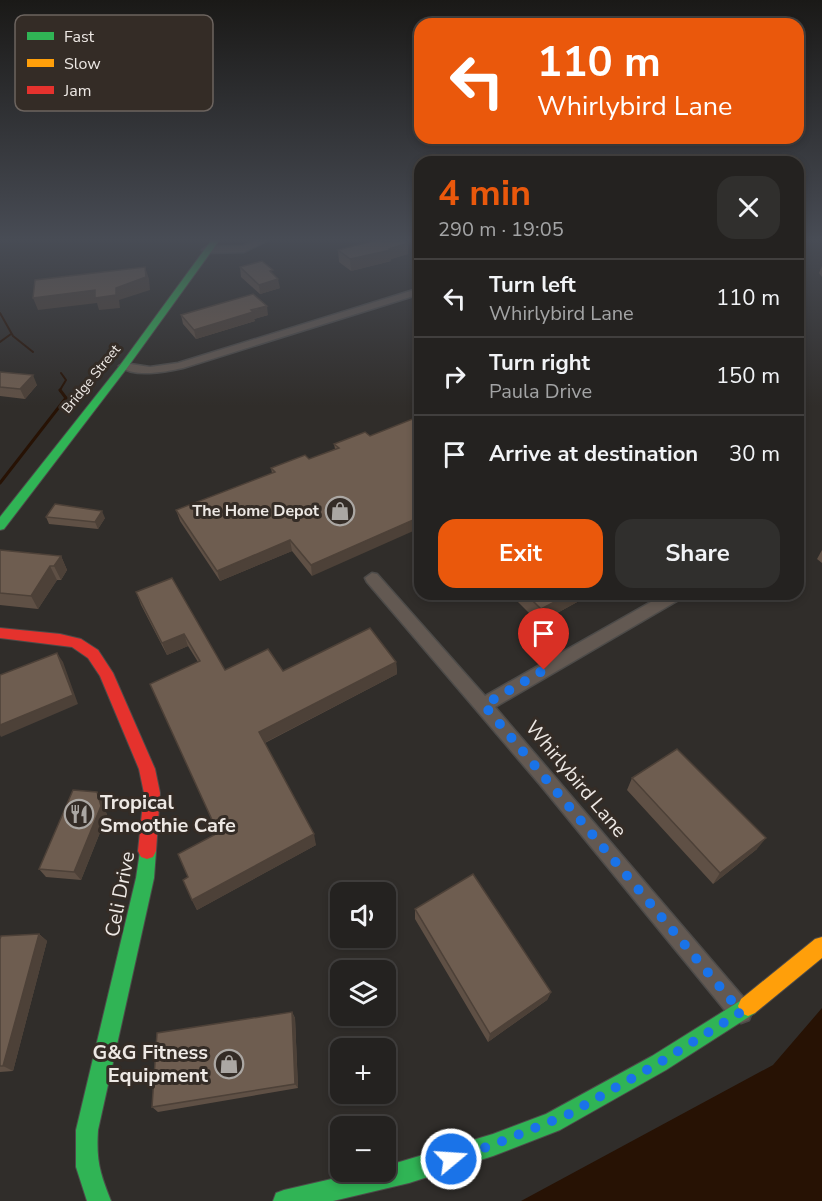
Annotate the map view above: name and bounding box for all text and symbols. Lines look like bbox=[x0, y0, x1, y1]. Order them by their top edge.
legend bbox=[15, 15, 213, 111]
text: Fast bbox=[64, 26, 95, 48]
text: 110 m bbox=[537, 34, 661, 91]
icon: left bbox=[438, 42, 516, 120]
text: Slow bbox=[64, 53, 101, 75]
text: Jam bbox=[63, 80, 91, 102]
text: Whirlybird Lane bbox=[537, 88, 732, 125]
text: 4 min bbox=[438, 169, 531, 218]
button: close bbox=[717, 176, 780, 239]
text: 290 m · 19:05 bbox=[438, 216, 564, 243]
text: Turn left bbox=[489, 270, 576, 300]
icon: left bbox=[438, 282, 471, 315]
text: 110 m bbox=[716, 283, 780, 313]
text: Whirlybird Lane bbox=[489, 300, 634, 327]
street label: Bridge Street bbox=[57, 341, 125, 417]
text: Turn right bbox=[489, 348, 590, 378]
icon: right bbox=[438, 360, 471, 393]
text: 150 m bbox=[716, 361, 780, 391]
text: Paula Drive bbox=[489, 378, 592, 405]
icon: arrive bbox=[438, 438, 471, 471]
text: Arrive at destination bbox=[489, 439, 698, 469]
text: 30 m bbox=[729, 439, 780, 469]
shop icon: The Home Depot bbox=[324, 495, 356, 527]
place label: The Home Depot bbox=[192, 500, 320, 522]
button: Exit bbox=[438, 519, 603, 588]
button: Share bbox=[615, 519, 780, 588]
pin bbox=[518, 608, 569, 670]
icon: arrive bbox=[527, 617, 560, 650]
street label: Whirlybird Lane bbox=[519, 715, 633, 843]
place label: Tropical Smoothie Cafe bbox=[100, 789, 236, 839]
restaurant icon: Tropical Smoothie Cafe bbox=[63, 798, 95, 830]
street label: Celi Drive bbox=[98, 849, 142, 939]
map controls bbox=[330, 882, 396, 1182]
button: sound bbox=[330, 882, 396, 948]
button: layers bbox=[330, 960, 396, 1026]
button: + bbox=[330, 1038, 396, 1104]
place label: G&G Fitness Equipment bbox=[93, 1039, 208, 1089]
shop icon: G&G Fitness Equipment bbox=[213, 1048, 245, 1080]
button: − bbox=[330, 1116, 396, 1182]
position arrow bbox=[419, 1127, 483, 1191]

